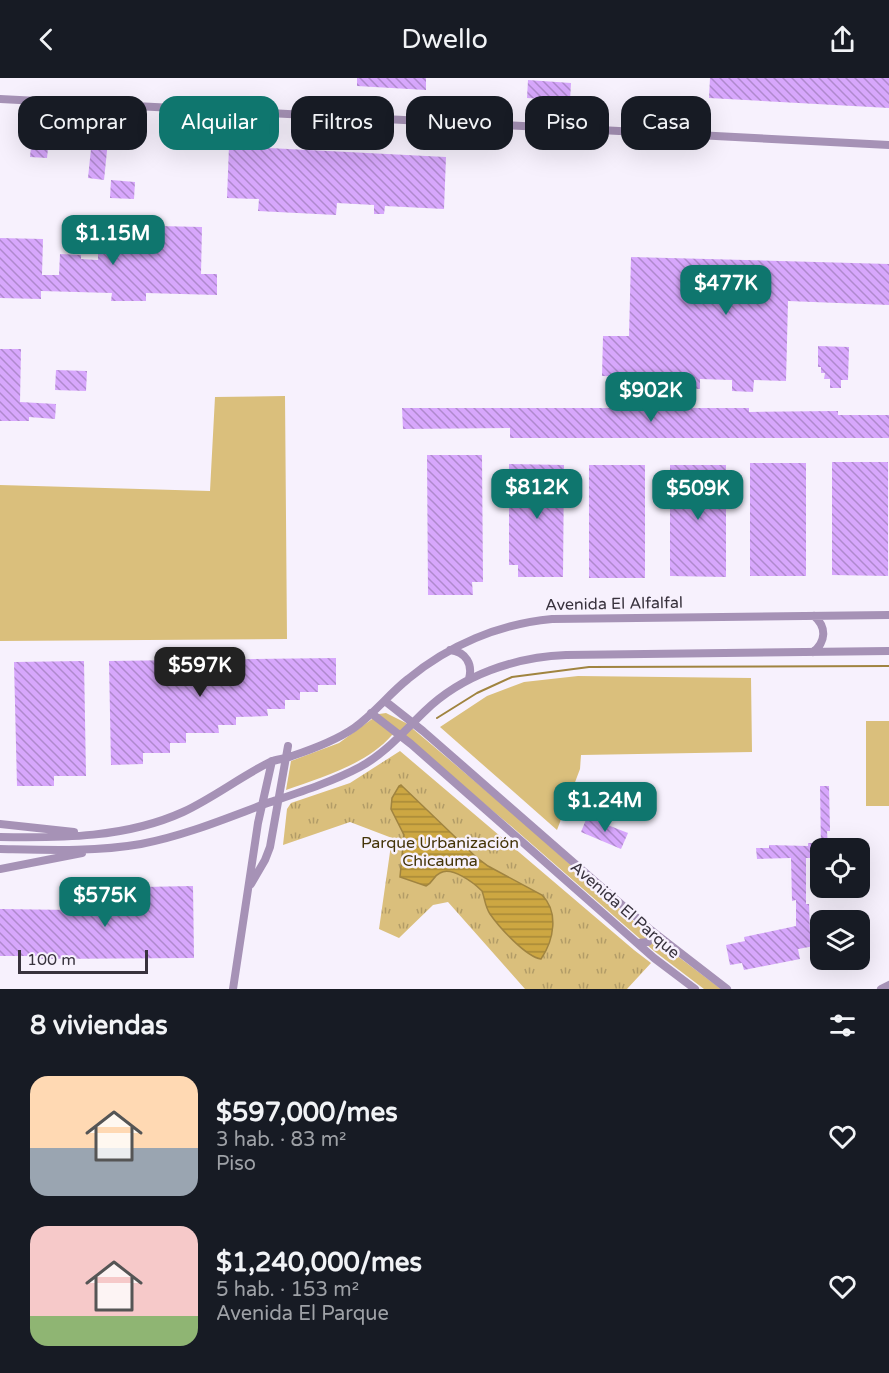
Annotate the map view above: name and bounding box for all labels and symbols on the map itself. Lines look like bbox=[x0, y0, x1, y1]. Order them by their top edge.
pin: $1.15M bbox=[64, 215, 162, 266]
pin: $477K bbox=[684, 265, 768, 316]
pin: $902K bbox=[609, 372, 693, 423]
pin: $812K bbox=[495, 469, 579, 520]
pin: $509K bbox=[656, 470, 740, 521]
street label: Avenida El Alfalfal bbox=[545, 593, 683, 615]
pin: $597K bbox=[158, 647, 242, 698]
pin: $1.24M bbox=[556, 782, 654, 833]
park label: Parque Urbanización Chicauma bbox=[361, 833, 519, 871]
street label: Avenida El Parque bbox=[566, 857, 684, 963]
pin: $575K bbox=[63, 877, 147, 928]
scale bar bbox=[18, 947, 148, 974]

